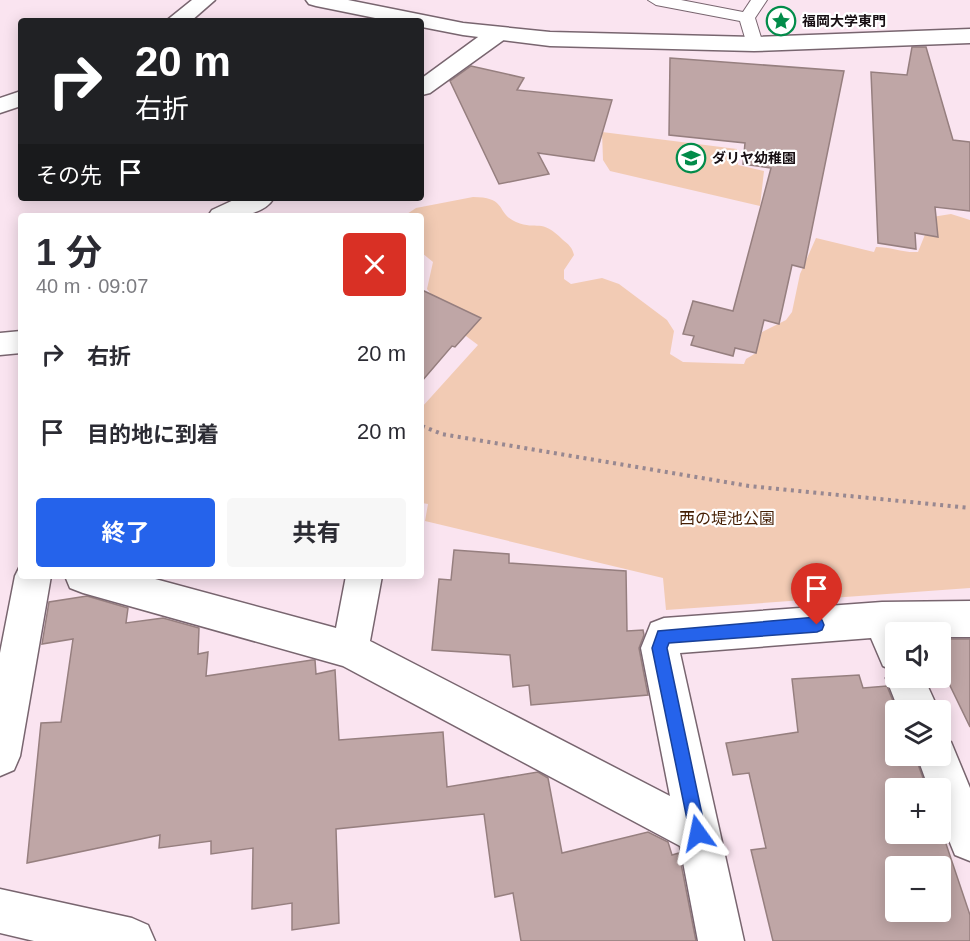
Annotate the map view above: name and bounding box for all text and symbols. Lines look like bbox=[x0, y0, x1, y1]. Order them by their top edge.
place icon: 福岡大学東門 bbox=[765, 5, 797, 37]
place label: 福岡大学東門 bbox=[802, 13, 886, 29]
text: 20 m bbox=[135, 38, 231, 85]
icon: right bbox=[36, 42, 114, 120]
text: 右折 bbox=[135, 94, 189, 124]
school or university icon: ダリヤ幼稚園 bbox=[675, 142, 707, 174]
place label: ダリヤ幼稚園 bbox=[712, 150, 796, 166]
icon: arrive bbox=[114, 156, 147, 189]
text: その先 bbox=[36, 163, 102, 188]
text: 1 分 bbox=[36, 232, 102, 273]
button: close bbox=[343, 233, 406, 296]
text: 40 m · 09:07 bbox=[36, 275, 148, 297]
icon: right bbox=[36, 338, 69, 371]
text: 20 m bbox=[357, 341, 406, 366]
text: 右折 bbox=[87, 344, 131, 369]
icon: arrive bbox=[36, 416, 69, 449]
text: 20 m bbox=[357, 419, 406, 444]
text: 目的地に到着 bbox=[87, 422, 219, 447]
button: 終了 bbox=[36, 498, 215, 567]
button: 共有 bbox=[227, 498, 406, 567]
park label: 西の堤池公園 bbox=[679, 510, 775, 527]
pin bbox=[791, 563, 842, 625]
icon: arrive bbox=[800, 572, 833, 605]
map controls bbox=[885, 622, 951, 922]
button: sound bbox=[885, 622, 951, 688]
button: layers bbox=[885, 700, 951, 766]
button: + bbox=[885, 778, 951, 844]
position arrow bbox=[666, 801, 730, 865]
button: − bbox=[885, 856, 951, 922]

